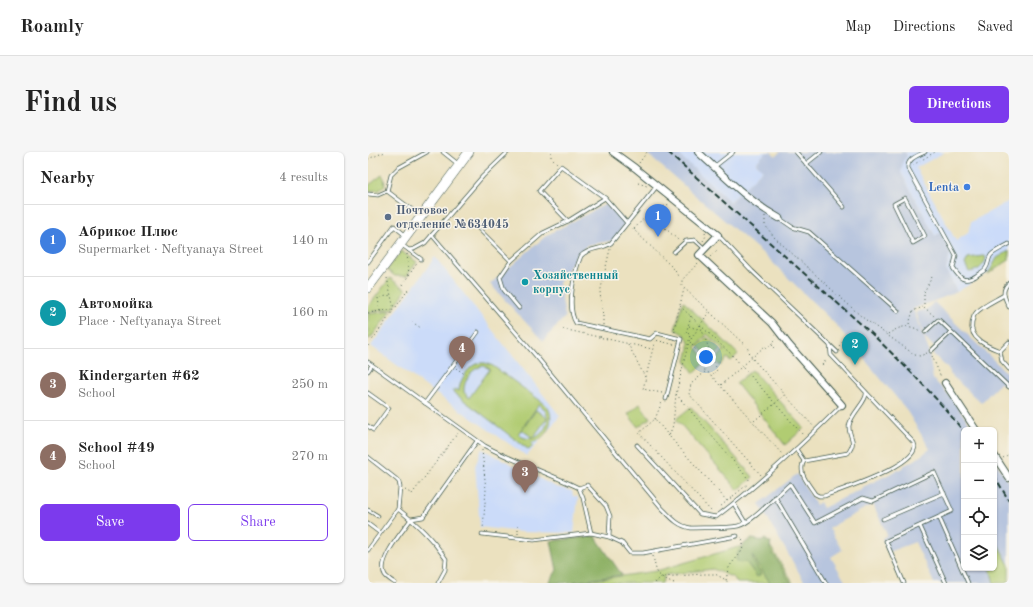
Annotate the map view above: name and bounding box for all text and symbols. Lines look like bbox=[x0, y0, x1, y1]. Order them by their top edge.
text: Roamly bbox=[20, 18, 84, 37]
text: Map bbox=[845, 20, 871, 34]
text: Directions bbox=[893, 20, 955, 34]
text: Saved bbox=[977, 20, 1013, 34]
button: Directions bbox=[909, 86, 1009, 123]
text: Find us bbox=[24, 90, 117, 118]
text: Nearby bbox=[40, 170, 95, 187]
text: 4 results bbox=[279, 171, 328, 184]
place label: Lenta bbox=[928, 182, 959, 194]
marker: Lenta bbox=[962, 182, 972, 192]
pin: 1 bbox=[645, 204, 671, 237]
place label: Почтовое отделение №634045 bbox=[396, 205, 509, 231]
marker: Почтовое отделение №634045 bbox=[383, 212, 393, 222]
text: Абрикос Плюс bbox=[78, 225, 178, 240]
text: 1 bbox=[49, 234, 57, 247]
text: 140 m bbox=[291, 234, 328, 247]
text: Supermarket · Neftyanaya Street bbox=[78, 243, 263, 256]
place label: Хозяйственный корпус bbox=[533, 270, 618, 296]
marker: Хозяйственный корпус bbox=[520, 277, 530, 287]
text: Автомойка bbox=[78, 297, 153, 312]
text: 2 bbox=[49, 306, 57, 319]
text: 160 m bbox=[291, 306, 328, 319]
text: Place · Neftyanaya Street bbox=[78, 315, 221, 328]
pin: 2 bbox=[842, 332, 868, 365]
pin: 4 bbox=[449, 336, 475, 369]
your location bbox=[696, 347, 716, 367]
text: Kindergarten #62 bbox=[78, 369, 200, 384]
text: 3 bbox=[49, 378, 57, 391]
text: 250 m bbox=[291, 378, 328, 391]
text: School bbox=[78, 387, 115, 400]
map controls bbox=[961, 427, 997, 571]
button: + bbox=[961, 427, 997, 463]
text: School #49 bbox=[78, 441, 155, 456]
text: 4 bbox=[49, 450, 57, 463]
text: 270 m bbox=[291, 450, 328, 463]
text: School bbox=[78, 459, 115, 472]
pin: 3 bbox=[512, 460, 538, 493]
button: − bbox=[961, 463, 997, 499]
button: locate bbox=[961, 499, 997, 535]
button: Save bbox=[40, 504, 180, 541]
button: Share bbox=[188, 504, 328, 541]
button: layers bbox=[961, 535, 997, 571]

